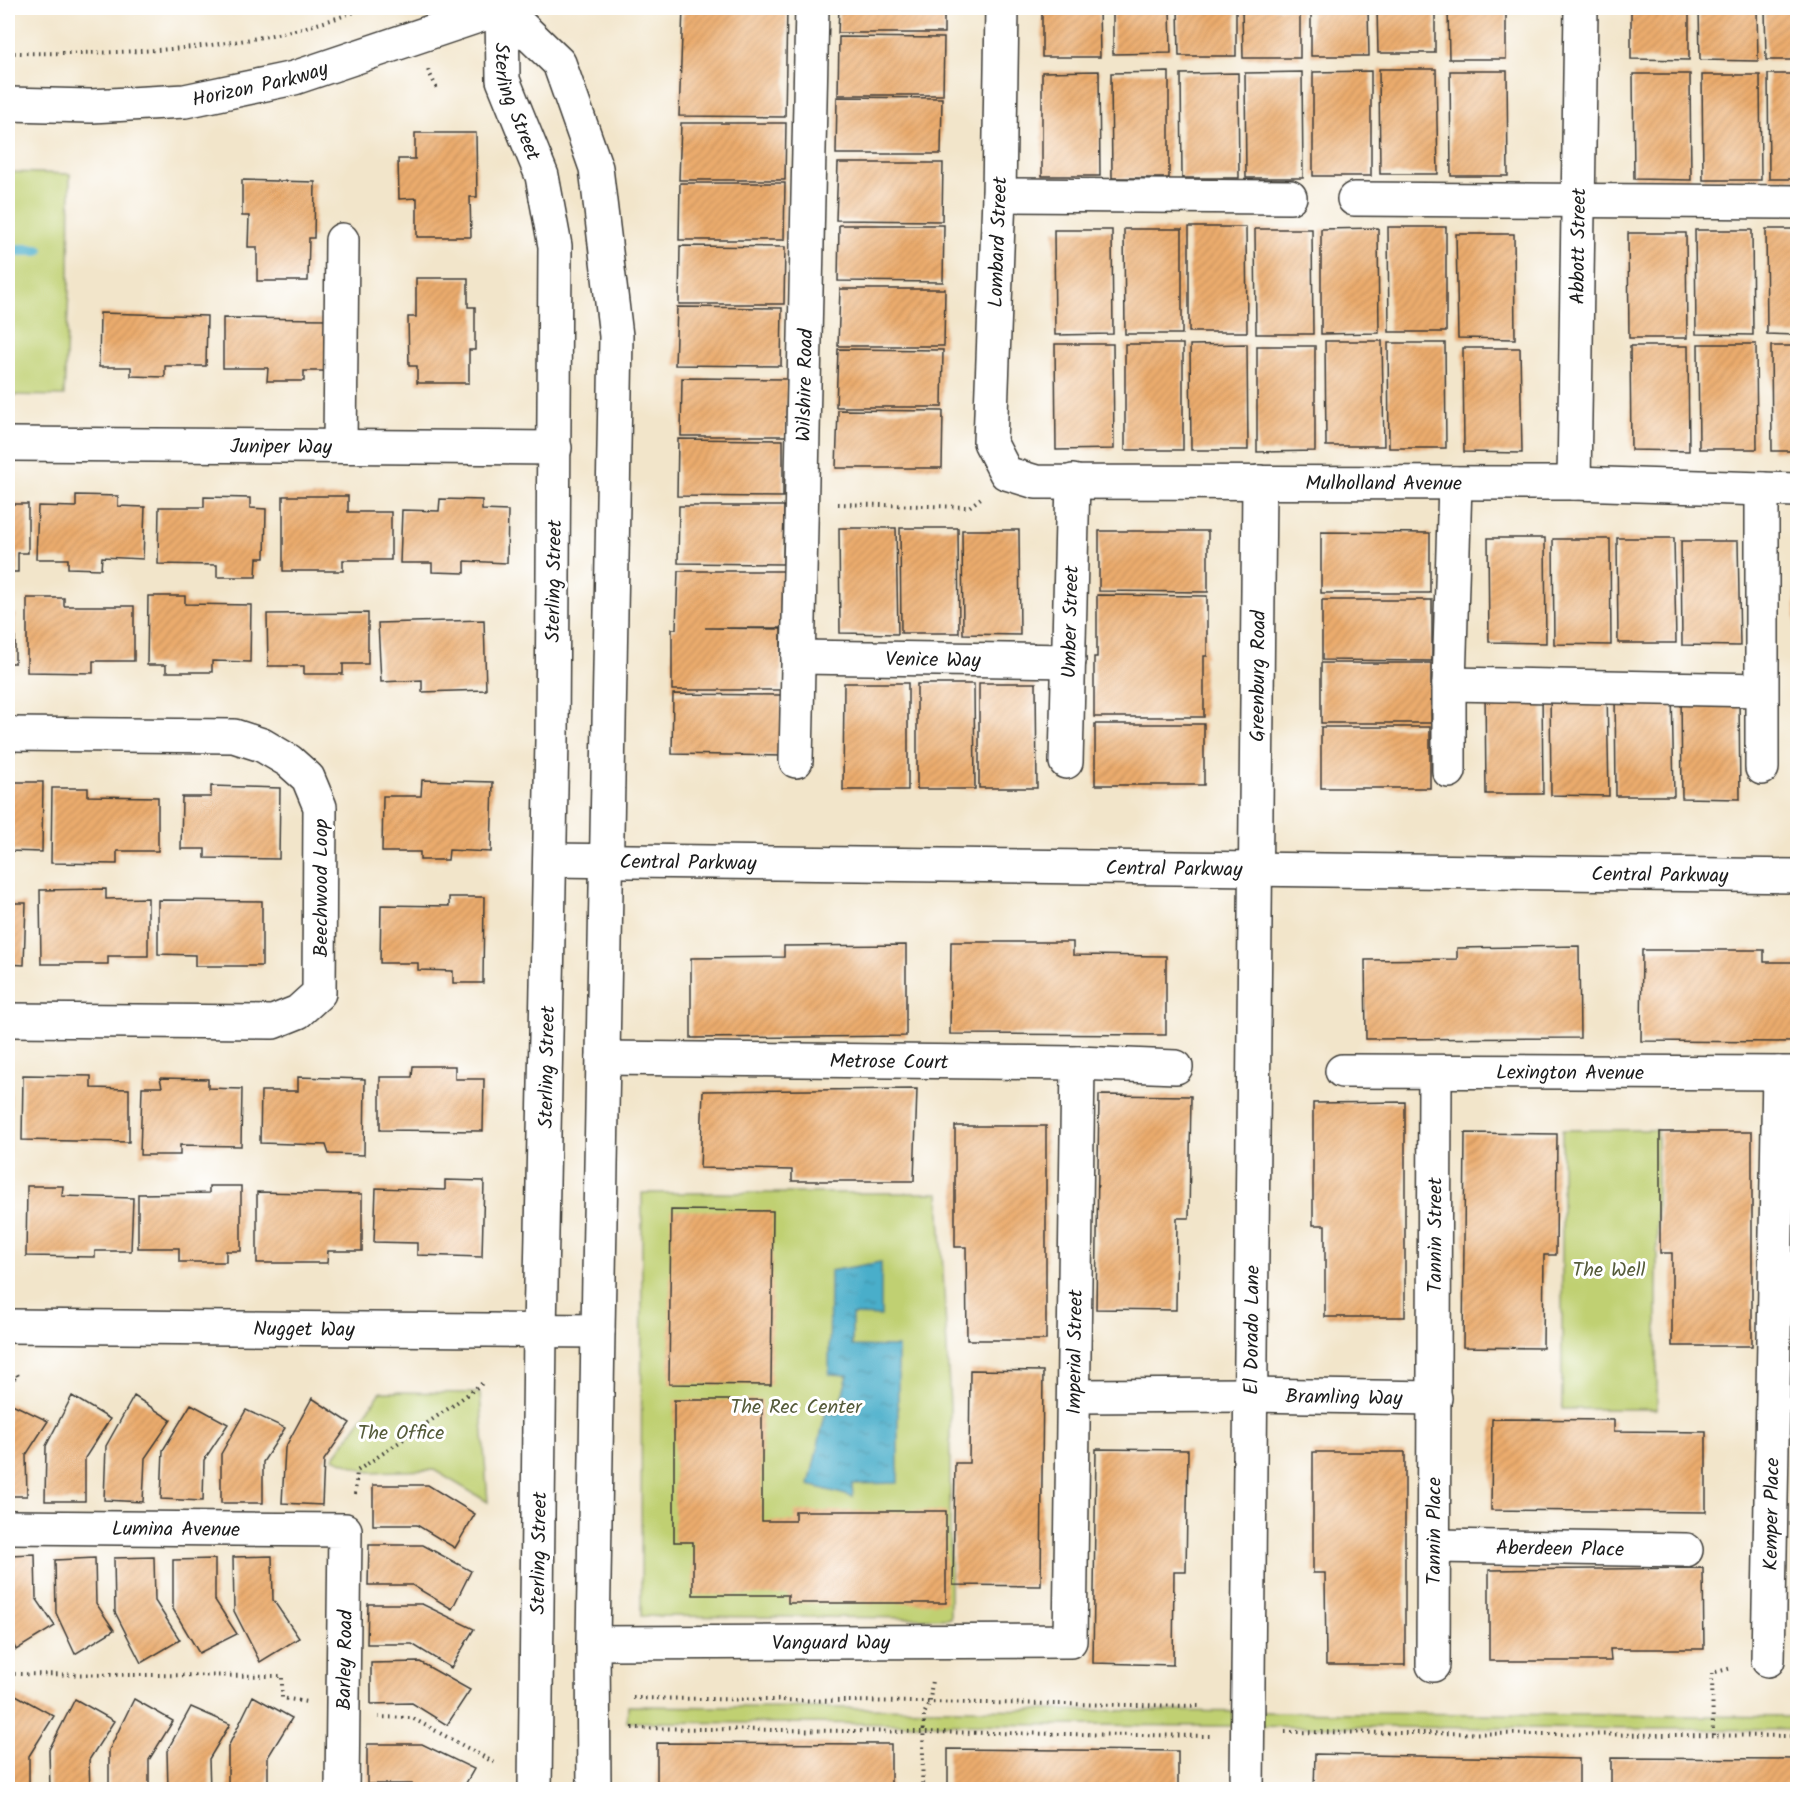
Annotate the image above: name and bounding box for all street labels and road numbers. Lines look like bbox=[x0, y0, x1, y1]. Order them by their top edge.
street label: Sterling Street bbox=[484, 42, 548, 166]
street label: Horizon Parkway bbox=[189, 53, 333, 117]
street label: Lombard Street bbox=[981, 176, 1017, 308]
street label: Abbott Street bbox=[1563, 187, 1596, 305]
street label: Wilshire Road bbox=[789, 327, 823, 442]
street label: Juniper Way bbox=[230, 432, 333, 464]
street label: Mulholland Avenue bbox=[1305, 469, 1462, 501]
street label: Sterling Street bbox=[538, 519, 572, 643]
street label: Umber Street bbox=[1054, 565, 1089, 679]
street label: Greenburg Road bbox=[1243, 609, 1276, 742]
street label: Venice Way bbox=[885, 644, 982, 678]
street label: Beechwood Loop bbox=[306, 818, 338, 957]
street label: Central Parkway bbox=[619, 847, 757, 881]
street label: Central Parkway bbox=[1105, 853, 1243, 887]
street label: Central Parkway bbox=[1591, 859, 1729, 893]
street label: Sterling Street bbox=[531, 1005, 565, 1129]
street label: Metrose Court bbox=[829, 1046, 949, 1080]
street label: Lexington Avenue bbox=[1496, 1058, 1644, 1090]
street label: Tannin Street bbox=[1420, 1177, 1453, 1293]
street label: El Dorado Lane bbox=[1237, 1265, 1270, 1395]
street label: Imperial Street bbox=[1059, 1289, 1093, 1415]
street label: Nugget Way bbox=[253, 1314, 355, 1347]
street label: Bramling Way bbox=[1285, 1382, 1403, 1415]
street label: Kemper Place bbox=[1756, 1457, 1790, 1571]
street label: Tannin Place bbox=[1419, 1477, 1452, 1585]
street label: Sterling Street bbox=[523, 1491, 557, 1615]
street label: Lumina Avenue bbox=[112, 1514, 240, 1547]
street label: Aberdeen Place bbox=[1496, 1533, 1624, 1567]
street label: Barley Road bbox=[329, 1609, 363, 1710]
street label: Vanguard Way bbox=[772, 1628, 891, 1660]

